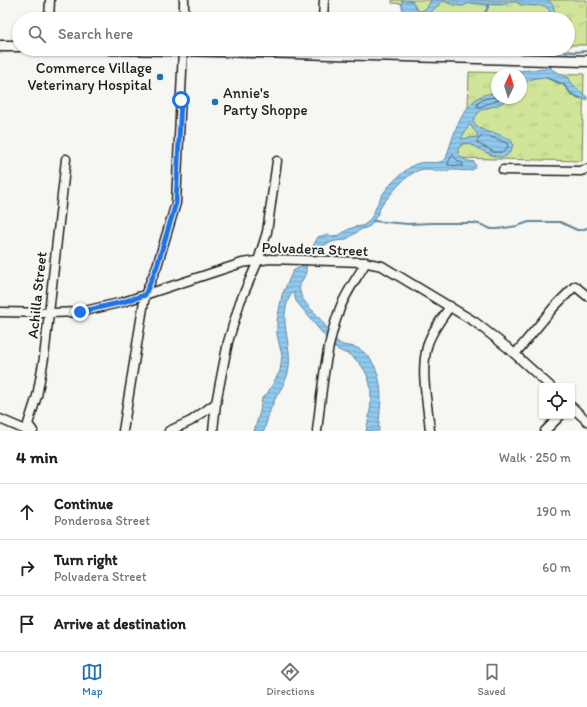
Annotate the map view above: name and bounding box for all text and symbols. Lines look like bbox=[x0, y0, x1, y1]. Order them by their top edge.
search box bbox=[12, 12, 575, 56]
icon: search bbox=[26, 23, 48, 45]
text: Search here bbox=[58, 25, 133, 43]
place label: Commerce Village Veterinary Hospital bbox=[28, 59, 153, 94]
north arrow bbox=[491, 68, 527, 104]
marker: Commerce Village Veterinary Hospital bbox=[155, 72, 165, 82]
place label: Annie's Party Shoppe bbox=[223, 84, 308, 119]
route start bbox=[172, 91, 190, 109]
marker: Annie's Party Shoppe bbox=[210, 97, 220, 107]
street label: Polvadera Street bbox=[261, 238, 369, 260]
street label: Achilla Street bbox=[23, 250, 51, 339]
route end bbox=[71, 303, 89, 321]
map controls bbox=[539, 383, 575, 419]
button: locate bbox=[539, 383, 575, 419]
text: 4 min bbox=[16, 447, 58, 467]
text: Walk · 250 m bbox=[499, 450, 571, 465]
text: Continue bbox=[54, 495, 113, 513]
icon: ahead bbox=[16, 501, 38, 523]
text: 190 m bbox=[536, 504, 571, 519]
text: Ponderosa Street bbox=[54, 513, 150, 528]
text: Turn right bbox=[54, 551, 118, 569]
icon: right bbox=[16, 557, 38, 579]
text: 60 m bbox=[542, 560, 571, 575]
text: Polvadera Street bbox=[54, 569, 147, 584]
icon: arrive bbox=[16, 613, 38, 635]
text: Arrive at destination bbox=[54, 615, 186, 633]
tab: Map bbox=[81, 661, 103, 698]
tab: Directions bbox=[266, 661, 315, 698]
tab: Saved bbox=[477, 661, 506, 698]

